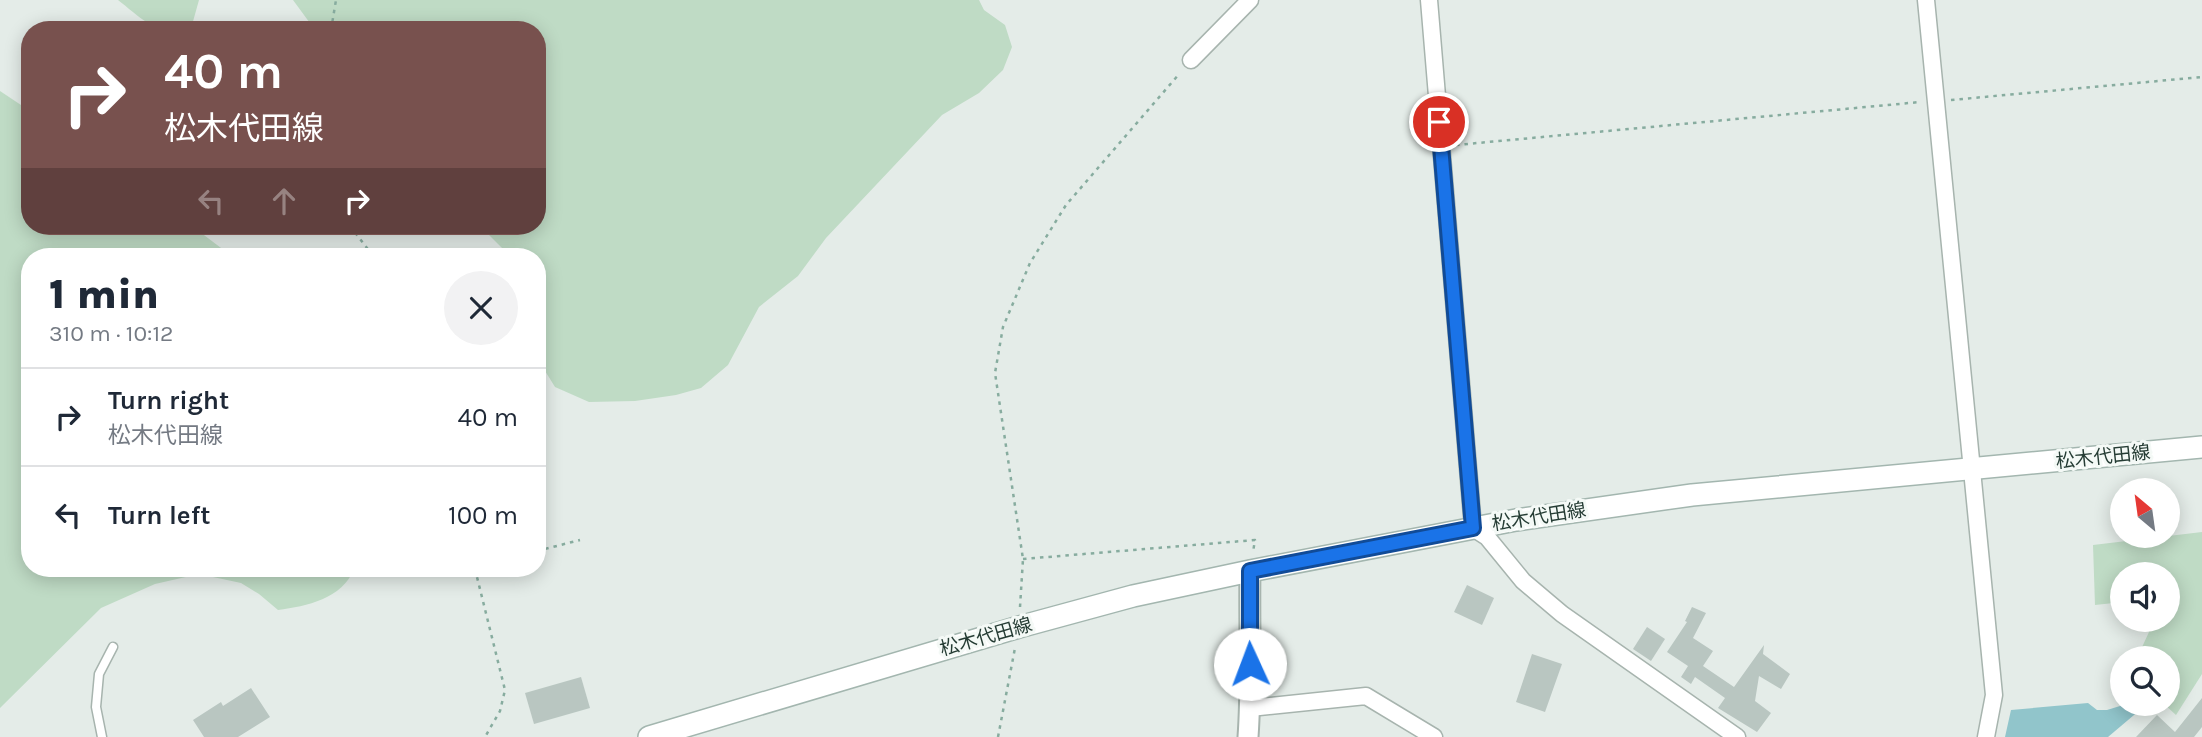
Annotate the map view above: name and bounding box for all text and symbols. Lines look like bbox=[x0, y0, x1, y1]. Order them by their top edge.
text: 40 m bbox=[164, 43, 283, 100]
icon: right bbox=[49, 49, 140, 140]
pin bbox=[1409, 92, 1469, 152]
icon: arrive bbox=[1420, 103, 1458, 141]
text: 松木代田線 bbox=[164, 110, 324, 147]
icon: left bbox=[192, 182, 230, 220]
icon: ahead bbox=[265, 182, 303, 220]
icon: right bbox=[338, 182, 376, 220]
text: 1 min bbox=[49, 269, 159, 319]
button: close bbox=[444, 271, 518, 345]
text: 310 m · 10:12 bbox=[49, 320, 173, 347]
text: Turn right bbox=[108, 385, 229, 416]
icon: right bbox=[49, 398, 87, 436]
text: 40 m bbox=[458, 402, 518, 433]
text: 松木代田線 bbox=[108, 422, 223, 449]
street label: 松木代田線 bbox=[2055, 441, 2151, 473]
north arrow bbox=[2110, 478, 2180, 548]
map controls bbox=[2110, 478, 2180, 716]
icon: left bbox=[49, 496, 87, 534]
street label: 松木代田線 bbox=[1490, 499, 1588, 535]
text: Turn left bbox=[108, 500, 210, 531]
text: 100 m bbox=[448, 500, 518, 531]
button: sound bbox=[2110, 562, 2180, 632]
street label: 松木代田線 bbox=[937, 613, 1035, 661]
position arrow bbox=[1213, 627, 1287, 701]
button: search bbox=[2110, 646, 2180, 716]

